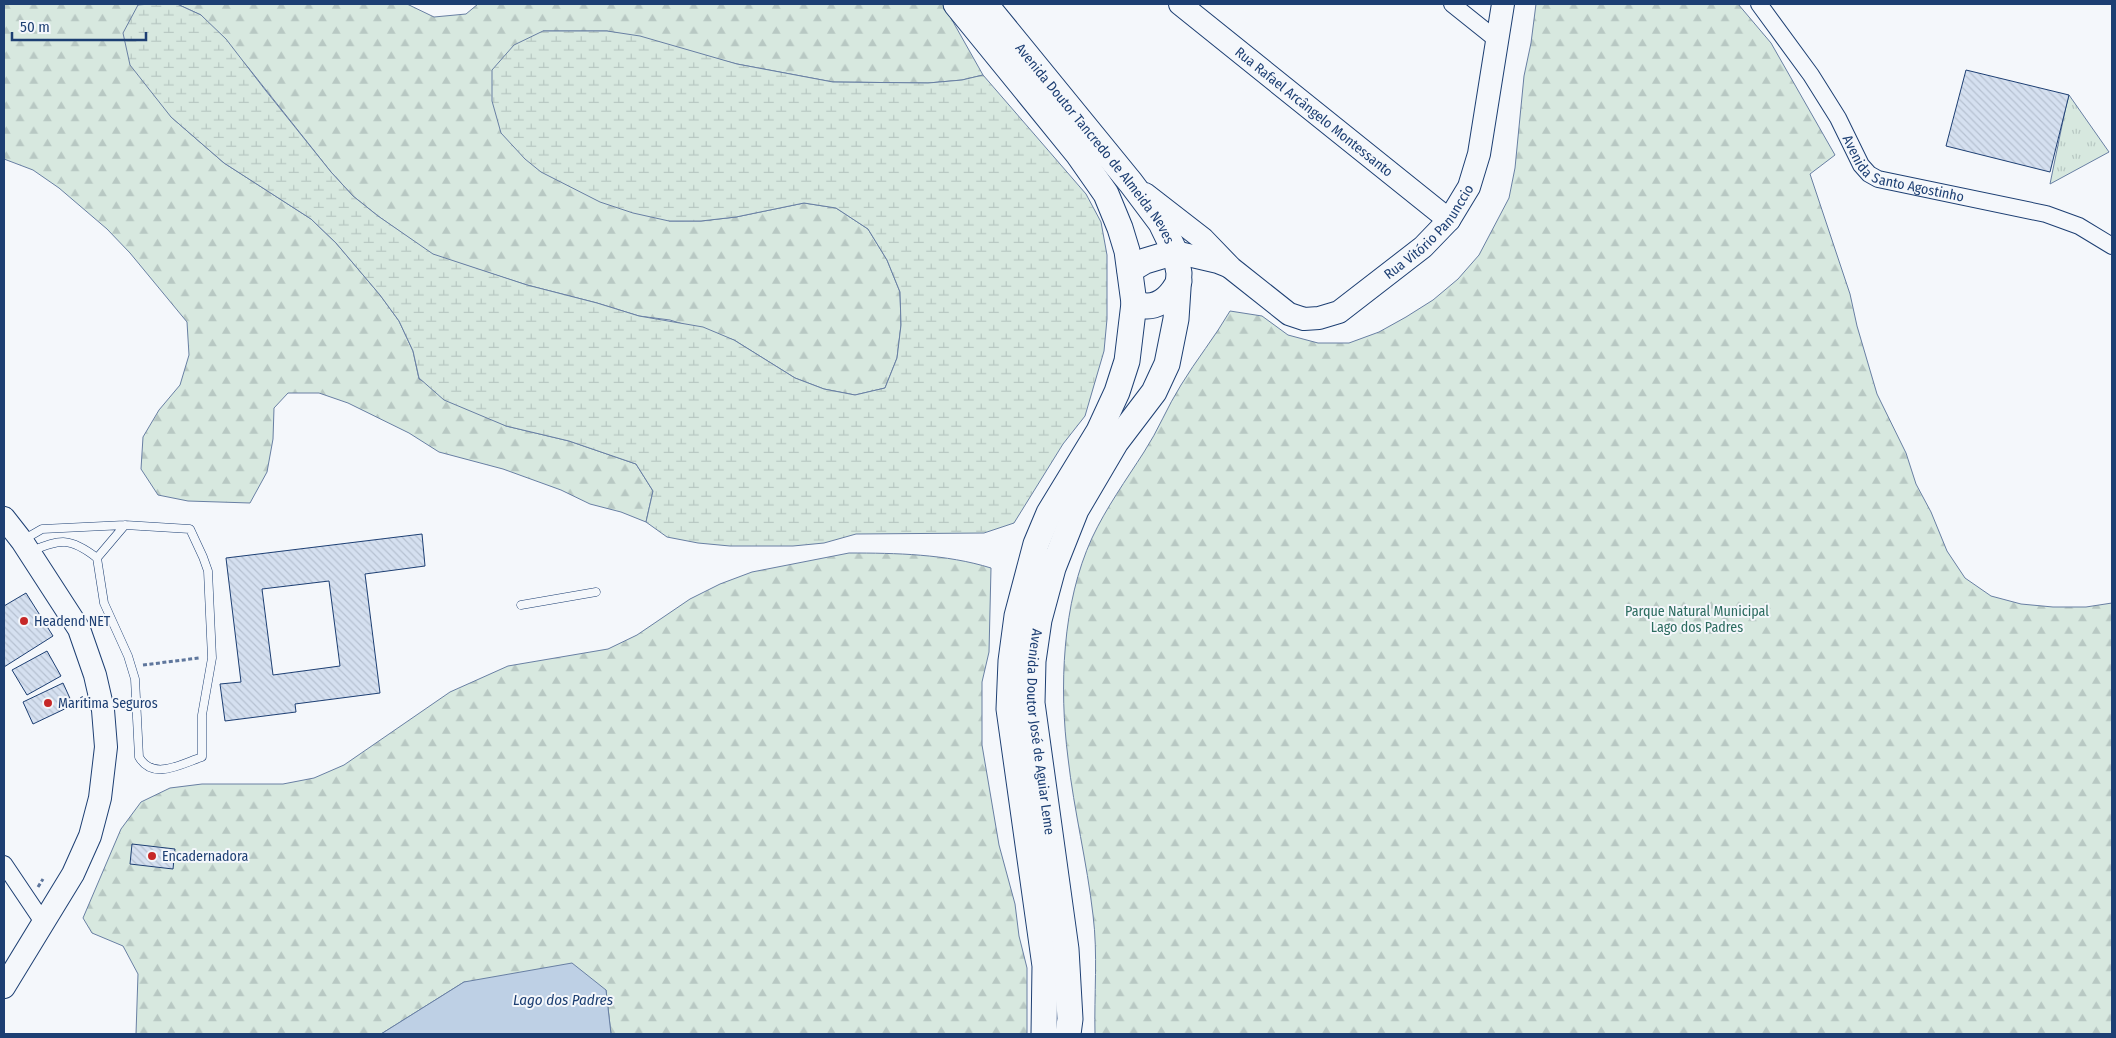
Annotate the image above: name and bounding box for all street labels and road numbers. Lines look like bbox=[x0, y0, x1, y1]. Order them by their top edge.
street label: Avenida Doutor Tancredo de Almeida Neves bbox=[1012, 40, 1178, 246]
street label: Rua Rafael Arcângelo Montessanto bbox=[1232, 43, 1397, 180]
street label: Avenida Santo Agostinho bbox=[1839, 132, 1966, 205]
street label: Rua Vitório Panunccio bbox=[1381, 181, 1477, 283]
street label: Avenida Doutor José de Aguiar Leme bbox=[1023, 628, 1059, 836]

